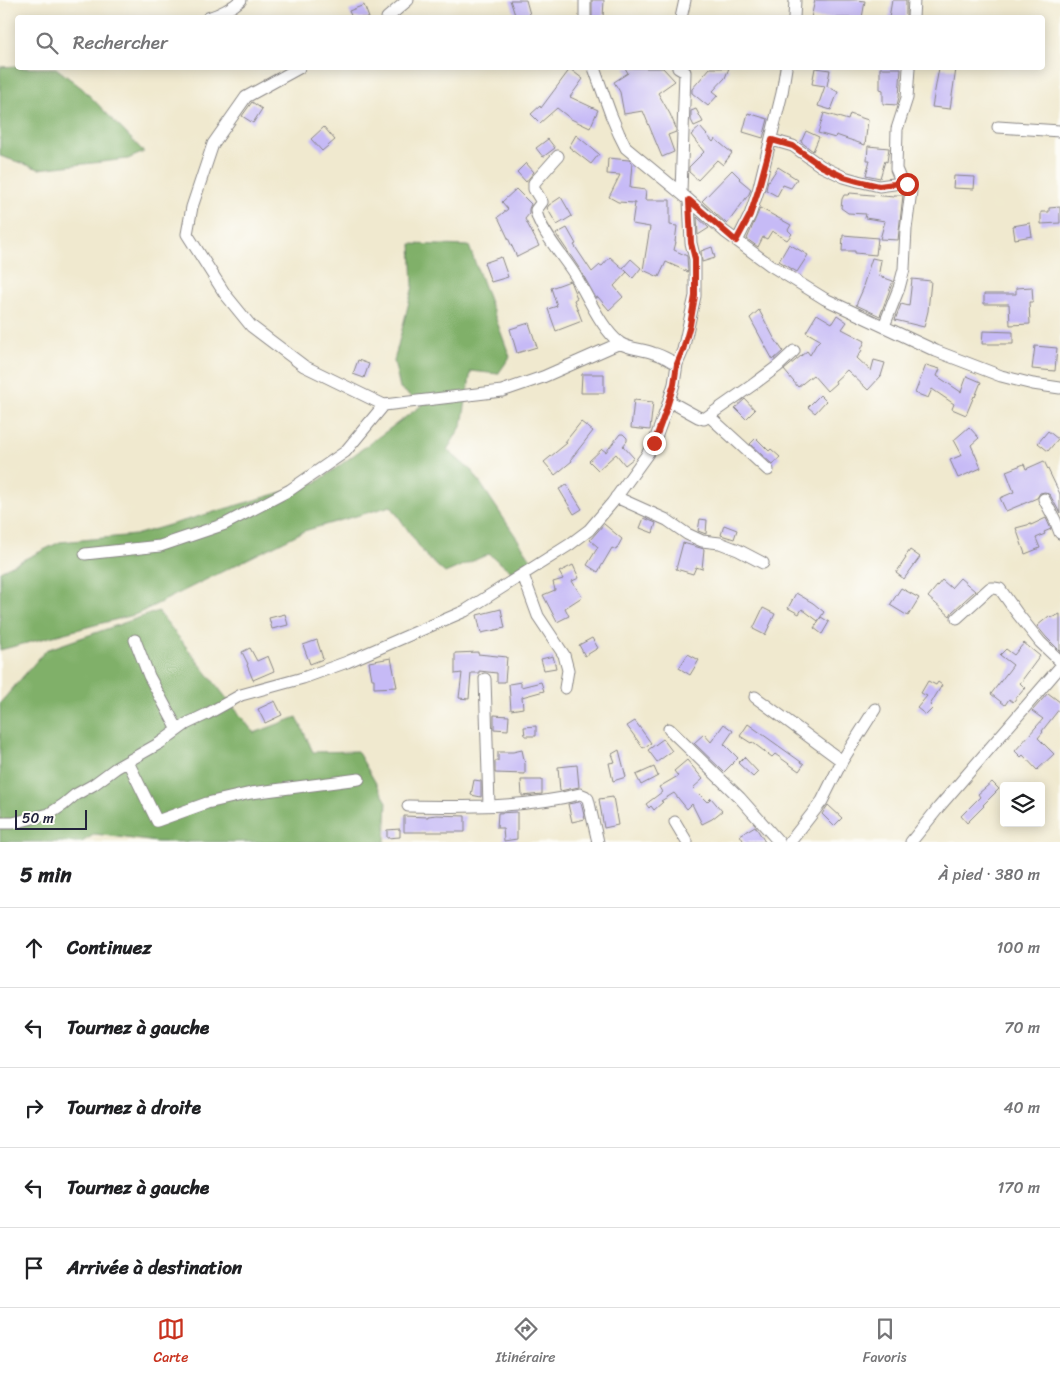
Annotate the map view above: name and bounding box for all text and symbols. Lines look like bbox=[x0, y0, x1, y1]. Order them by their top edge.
search box bbox=[15, 15, 1045, 70]
text: Rechercher bbox=[73, 26, 168, 59]
icon: search bbox=[33, 29, 61, 57]
route start bbox=[896, 173, 919, 196]
route end bbox=[643, 432, 666, 455]
map controls bbox=[1000, 782, 1045, 827]
button: layers bbox=[1000, 782, 1045, 827]
text: 50 m bbox=[22, 806, 54, 831]
scale bar bbox=[15, 807, 88, 830]
text: 5 min bbox=[20, 856, 72, 894]
text: À pied · 380 m bbox=[938, 860, 1040, 889]
text: Continuez bbox=[67, 931, 152, 964]
text: 100 m bbox=[996, 933, 1040, 962]
icon: ahead bbox=[20, 934, 48, 962]
text: Tournez à gauche bbox=[67, 1011, 209, 1044]
text: 70 m bbox=[1004, 1013, 1040, 1042]
icon: left bbox=[20, 1014, 48, 1042]
text: Tournez à droite bbox=[67, 1091, 201, 1124]
text: 40 m bbox=[1003, 1093, 1040, 1122]
icon: right bbox=[20, 1094, 48, 1122]
text: Tournez à gauche bbox=[67, 1171, 209, 1204]
text: 170 m bbox=[997, 1173, 1040, 1202]
icon: left bbox=[20, 1174, 48, 1202]
text: Arrivée à destination bbox=[67, 1251, 242, 1284]
icon: arrive bbox=[20, 1254, 48, 1282]
tab: Carte bbox=[154, 1315, 188, 1370]
tab: Itinéraire bbox=[496, 1315, 556, 1370]
tab: Favoris bbox=[863, 1315, 906, 1370]

